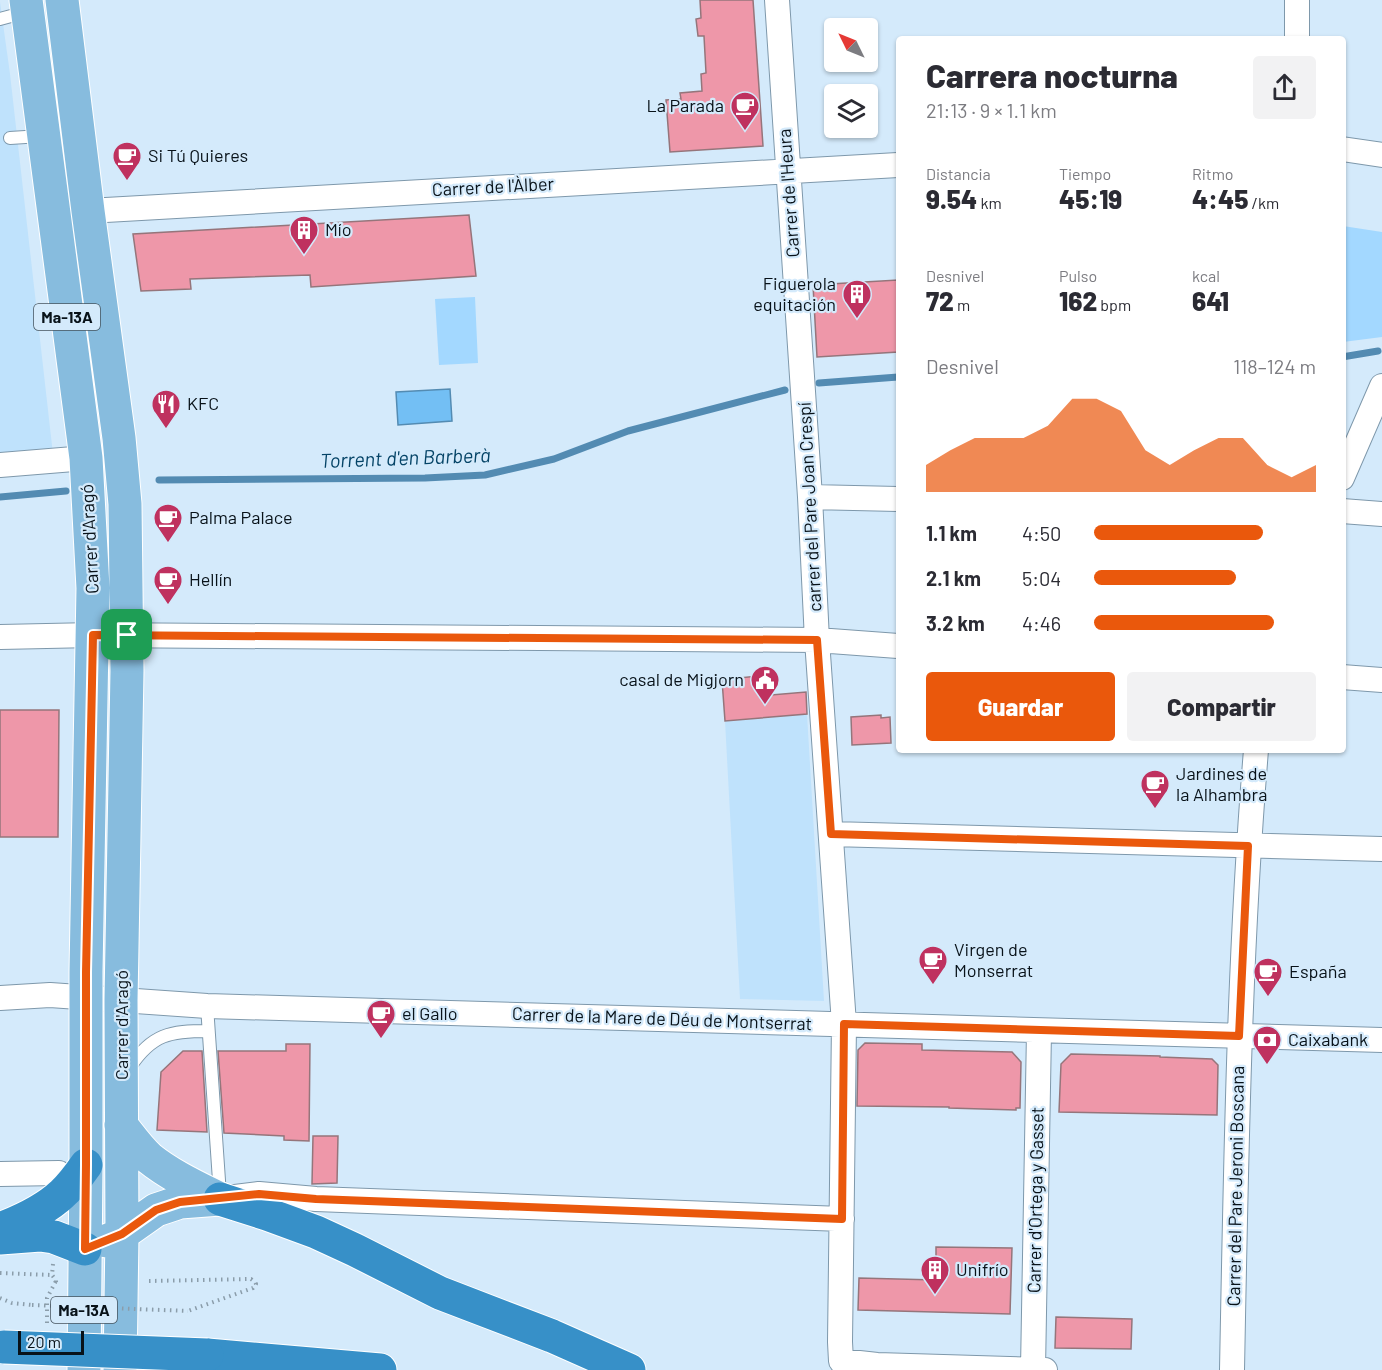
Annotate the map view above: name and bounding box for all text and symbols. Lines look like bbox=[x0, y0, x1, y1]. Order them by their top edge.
north arrow bbox=[824, 18, 878, 72]
map controls bbox=[824, 18, 878, 138]
text: Carrera nocturna bbox=[926, 55, 1178, 95]
button: share bbox=[1253, 56, 1316, 119]
button: layers bbox=[824, 84, 878, 138]
cafe icon: La Parada bbox=[729, 90, 761, 132]
place label: La Parada bbox=[646, 94, 724, 116]
text: 21:13 · 9 × 1.1 km bbox=[926, 98, 1057, 122]
street label: Carrer de l'Heura bbox=[773, 128, 803, 258]
cafe icon: Si Tú Quieres bbox=[111, 140, 143, 182]
place label: Si Tú Quieres bbox=[148, 144, 248, 166]
text: Distancia bbox=[926, 164, 991, 183]
text: Tiempo bbox=[1059, 164, 1111, 183]
text: Ritmo bbox=[1192, 164, 1234, 183]
street label: Carrer de l'Àlber bbox=[431, 172, 555, 200]
text: 9.54 bbox=[926, 183, 977, 214]
text: 45:19 bbox=[1059, 183, 1122, 214]
text: 4:45 bbox=[1192, 183, 1248, 214]
text: km bbox=[977, 193, 1002, 212]
text: /km bbox=[1248, 193, 1279, 212]
building icon: Mío bbox=[288, 214, 320, 256]
place label: Mío bbox=[325, 218, 352, 240]
text: Desnivel bbox=[926, 266, 984, 285]
text: Pulso bbox=[1059, 266, 1097, 285]
text: kcal bbox=[1192, 266, 1220, 285]
place label: Figuerola equitación bbox=[753, 272, 836, 315]
building icon: Figuerola equitación bbox=[841, 278, 873, 320]
text: 72 bbox=[926, 285, 954, 316]
text: 162 bbox=[1059, 285, 1097, 316]
text: 641 bbox=[1192, 285, 1229, 316]
text: m bbox=[954, 295, 970, 314]
text: bpm bbox=[1097, 295, 1131, 314]
road number: Ma-13A bbox=[34, 304, 100, 330]
text: Desnivel bbox=[926, 354, 999, 378]
text: 118–124 m bbox=[1233, 354, 1316, 378]
restaurant icon: KFC bbox=[150, 388, 182, 430]
place label: KFC bbox=[187, 392, 219, 414]
street label: carrer del Pare Joan Crespí bbox=[793, 402, 825, 612]
water label: Torrent d'en Barberà bbox=[320, 442, 490, 472]
street label: Carrer d'Aragó bbox=[75, 484, 103, 594]
cafe icon: Palma Palace bbox=[152, 502, 184, 544]
place label: Palma Palace bbox=[189, 506, 293, 528]
text: 1.1 km bbox=[926, 521, 977, 545]
text: 4:50 bbox=[1022, 521, 1061, 545]
cafe icon: Hellín bbox=[152, 564, 184, 606]
text: 2.1 km bbox=[926, 566, 981, 590]
text: 5:04 bbox=[1022, 566, 1061, 590]
place label: Hellín bbox=[189, 568, 232, 590]
pin bbox=[101, 609, 152, 660]
text: 3.2 km bbox=[926, 611, 985, 635]
text: 4:46 bbox=[1022, 611, 1061, 635]
icon: arrive bbox=[110, 618, 143, 651]
public building icon: casal de Migjorn bbox=[749, 664, 781, 706]
place label: casal de Migjorn bbox=[619, 668, 744, 690]
button: Guardar bbox=[926, 672, 1115, 741]
button: Compartir bbox=[1127, 672, 1316, 741]
place label: Jardines de la Alhambra bbox=[1176, 762, 1267, 805]
cafe icon: Jardines de la Alhambra bbox=[1139, 768, 1171, 810]
place label: Virgen de Monserrat bbox=[954, 938, 1033, 981]
cafe icon: Virgen de Monserrat bbox=[917, 944, 949, 986]
cafe icon: España bbox=[1252, 956, 1284, 998]
place label: España bbox=[1289, 960, 1347, 982]
street label: Carrer d'Aragó bbox=[110, 970, 132, 1080]
cafe icon: el Gallo bbox=[365, 998, 397, 1040]
place label: el Gallo bbox=[402, 1002, 458, 1024]
street label: Carrer de la Mare de Déu de Montserrat bbox=[512, 1002, 813, 1034]
bank icon: Caixabank bbox=[1251, 1024, 1283, 1066]
place label: Caixabank bbox=[1288, 1028, 1368, 1050]
street label: Carrer del Pare Jeroni Boscana bbox=[1222, 1065, 1248, 1307]
street label: Carrer d'Ortega y Gasset bbox=[1022, 1107, 1048, 1293]
building icon: Unifrío bbox=[919, 1254, 951, 1296]
place label: Unifrío bbox=[956, 1258, 1009, 1280]
road number: Ma-13A bbox=[51, 1297, 117, 1323]
scale bar bbox=[18, 1328, 84, 1356]
text: 20 m bbox=[27, 1332, 61, 1351]

